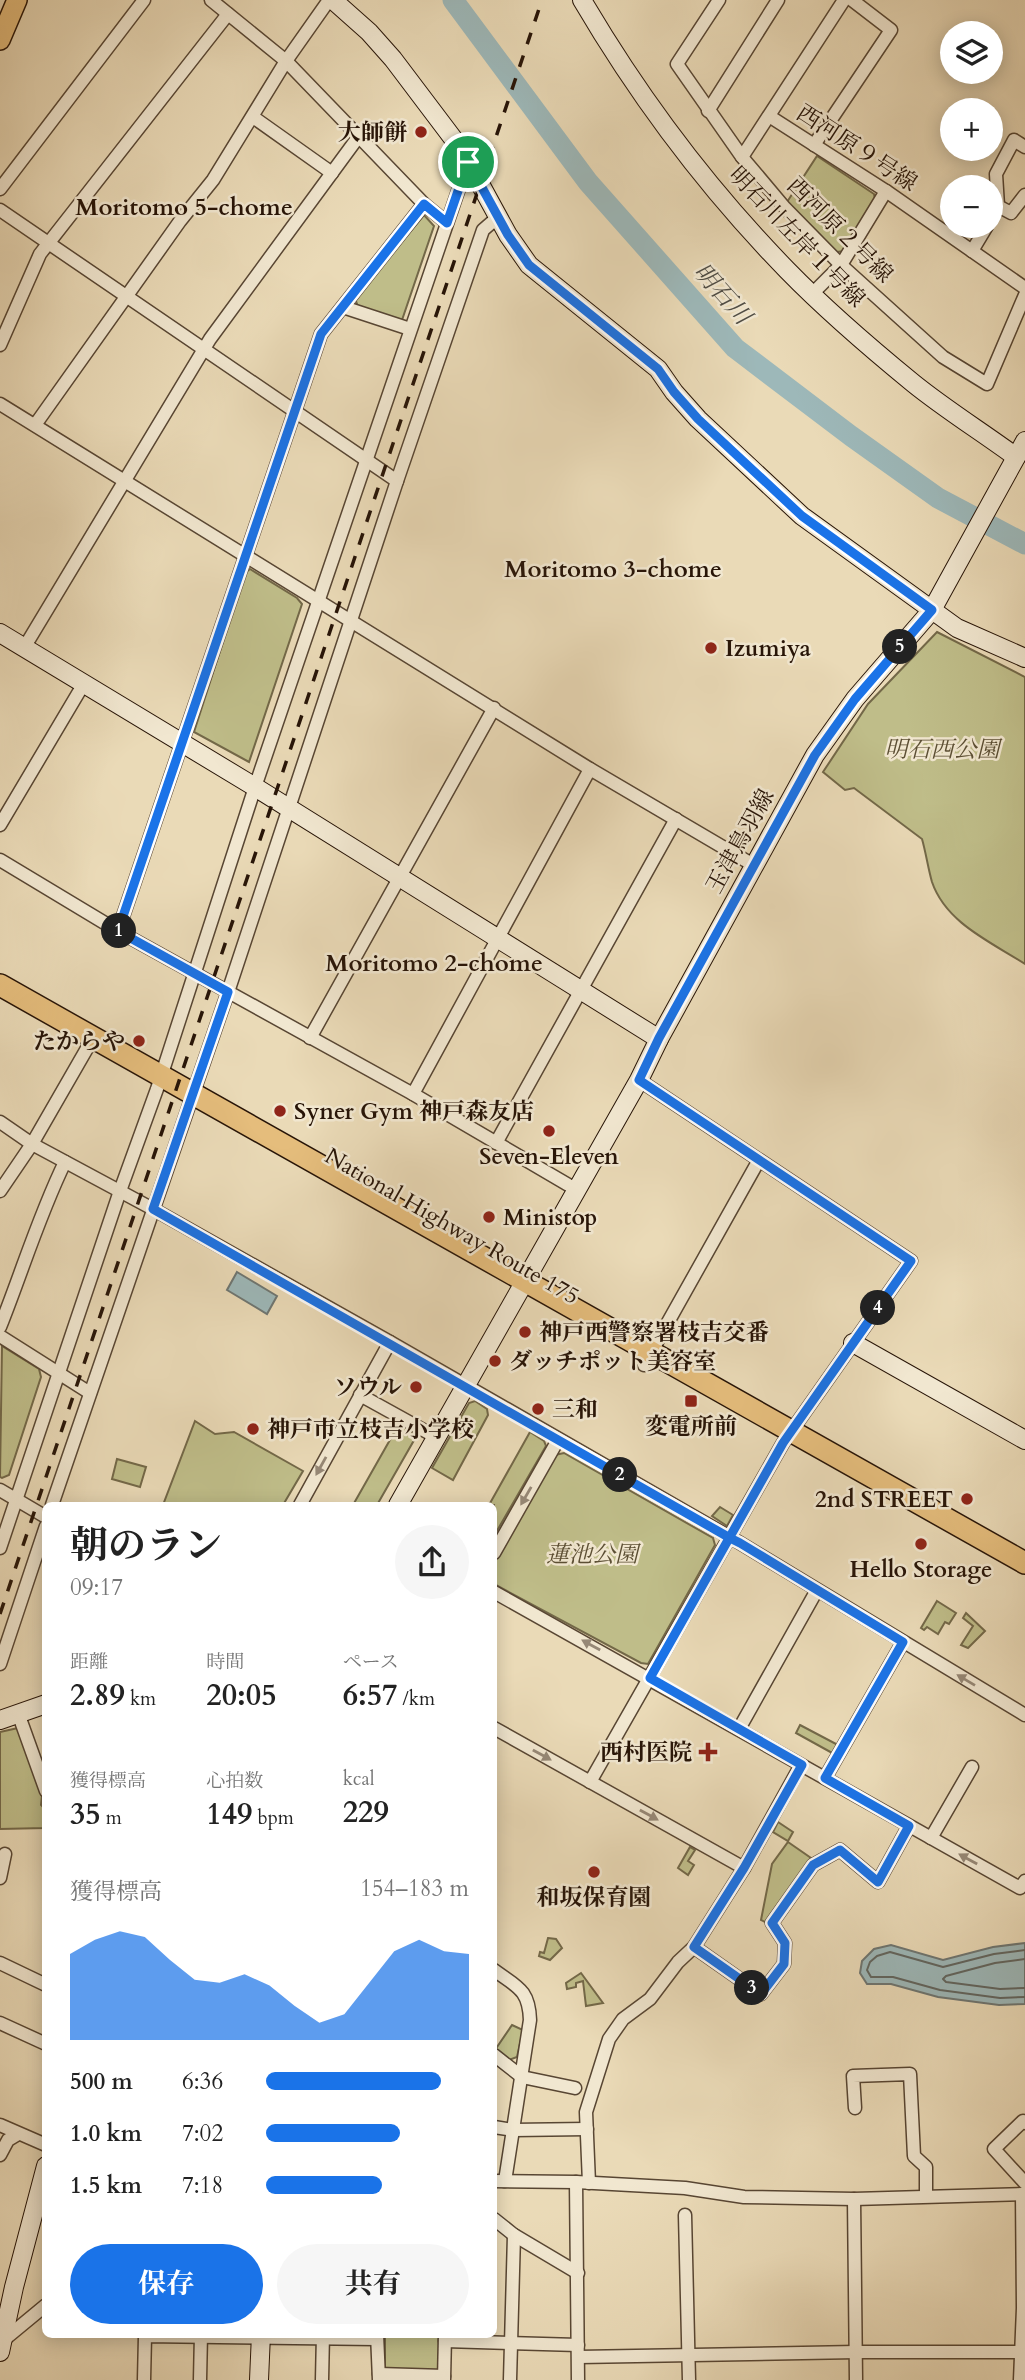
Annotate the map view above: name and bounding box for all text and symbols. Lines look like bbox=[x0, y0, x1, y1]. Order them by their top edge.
map controls bbox=[940, 21, 1003, 238]
button: layers bbox=[940, 21, 1003, 84]
street label: 西河原９号線 bbox=[791, 97, 923, 199]
button: + bbox=[940, 98, 1003, 161]
place label: 大師餅 bbox=[338, 117, 407, 148]
marker: 大師餅 bbox=[413, 124, 429, 140]
pin bbox=[438, 132, 498, 192]
icon: arrive bbox=[449, 143, 487, 181]
street label: 明石川左岸１号線 bbox=[723, 161, 871, 313]
street label: 西河原２号線 bbox=[780, 170, 900, 290]
button: − bbox=[940, 175, 1003, 238]
district label: Moritomo 5-chome bbox=[75, 191, 293, 224]
water label: 明石川 bbox=[687, 258, 757, 330]
district label: Moritomo 3-chome bbox=[504, 553, 722, 586]
pin: 5 bbox=[883, 630, 918, 664]
place label: Izumiya bbox=[725, 633, 811, 664]
text: 5 bbox=[895, 633, 904, 659]
marker: Izumiya bbox=[703, 640, 719, 656]
park label: 明石西公園 bbox=[885, 734, 1004, 765]
street label: 玉津鳥羽線 bbox=[699, 783, 781, 899]
pin: 1 bbox=[102, 914, 136, 948]
text: 1 bbox=[114, 917, 123, 943]
district label: Moritomo 2-chome bbox=[325, 947, 543, 980]
place label: たからや bbox=[33, 1026, 125, 1057]
marker: たからや bbox=[131, 1033, 147, 1049]
place label: Syner Gym 神戸森友店 bbox=[294, 1096, 534, 1127]
marker: Syner Gym 神戸森友店 bbox=[272, 1103, 288, 1119]
marker: Seven-Eleven bbox=[541, 1123, 557, 1139]
street label: National Highway Route 175 bbox=[319, 1140, 585, 1312]
place label: Seven-Eleven bbox=[479, 1141, 619, 1172]
place label: Ministop bbox=[503, 1202, 597, 1233]
marker: Ministop bbox=[481, 1209, 497, 1225]
pin: 4 bbox=[860, 1290, 896, 1326]
text: 4 bbox=[873, 1294, 882, 1320]
place label: 神戸西警察署枝吉交番 bbox=[539, 1317, 769, 1348]
marker: 神戸西警察署枝吉交番 bbox=[517, 1324, 533, 1340]
place label: ダッチポット美容室 bbox=[509, 1346, 716, 1377]
marker: ダッチポット美容室 bbox=[487, 1353, 503, 1369]
place label: ソウル bbox=[334, 1372, 402, 1403]
marker: ソウル bbox=[408, 1379, 424, 1395]
marker: 変電所前 bbox=[683, 1393, 699, 1409]
place label: 三和 bbox=[552, 1394, 598, 1425]
marker: 三和 bbox=[530, 1401, 546, 1417]
place label: 変電所前 bbox=[645, 1411, 737, 1442]
place label: 神戸市立枝吉小学校 bbox=[267, 1414, 474, 1445]
marker: 神戸市立枝吉小学校 bbox=[245, 1421, 261, 1437]
one-way arrow bbox=[315, 1456, 327, 1476]
pin: 2 bbox=[602, 1458, 638, 1492]
text: 2 bbox=[615, 1461, 624, 1487]
place label: 2nd STREET bbox=[815, 1484, 953, 1515]
one-way arrow bbox=[520, 1487, 532, 1506]
marker: 2nd STREET bbox=[959, 1491, 975, 1507]
text: 朝のラン bbox=[70, 1520, 222, 1572]
button: share bbox=[395, 1525, 469, 1599]
marker: Hello Storage bbox=[913, 1536, 929, 1552]
park label: 蓮池公園 bbox=[546, 1539, 642, 1570]
place label: Hello Storage bbox=[850, 1554, 992, 1585]
text: 09:17 bbox=[70, 1572, 123, 1603]
one-way arrow bbox=[581, 1639, 600, 1651]
text: 距離 bbox=[70, 1649, 108, 1675]
text: 時間 bbox=[206, 1649, 244, 1675]
text: ペース bbox=[343, 1649, 399, 1675]
one-way arrow bbox=[957, 1673, 976, 1686]
text: 2.89 bbox=[70, 1675, 125, 1716]
text: 20:05 bbox=[206, 1675, 277, 1716]
text: 6:57 bbox=[343, 1675, 397, 1716]
text: km bbox=[125, 1686, 156, 1712]
text: /km bbox=[397, 1686, 435, 1712]
place label: 西村医院 bbox=[600, 1737, 692, 1768]
marker: 西村医院 bbox=[698, 1742, 718, 1762]
one-way arrow bbox=[532, 1749, 551, 1761]
text: kcal bbox=[343, 1766, 375, 1792]
text: 獲得標高 bbox=[70, 1768, 146, 1794]
text: 心拍数 bbox=[206, 1768, 263, 1794]
text: 229 bbox=[343, 1792, 389, 1833]
text: 35 bbox=[70, 1794, 101, 1835]
text: 149 bbox=[206, 1794, 252, 1835]
text: m bbox=[101, 1805, 122, 1831]
text: bpm bbox=[252, 1805, 294, 1831]
one-way arrow bbox=[639, 1809, 659, 1821]
one-way arrow bbox=[958, 1853, 978, 1865]
marker: 和坂保育園 bbox=[586, 1864, 602, 1880]
text: 154–183 m bbox=[360, 1873, 469, 1904]
text: 獲得標高 bbox=[70, 1876, 162, 1907]
place label: 和坂保育園 bbox=[537, 1882, 652, 1913]
pin: 3 bbox=[734, 1970, 770, 2006]
text: 3 bbox=[747, 1974, 756, 2000]
text: 500 m bbox=[70, 2066, 133, 2097]
text: 6:36 bbox=[182, 2066, 223, 2097]
text: 1.0 km bbox=[70, 2118, 142, 2149]
text: 7:02 bbox=[182, 2118, 223, 2149]
text: 1.5 km bbox=[70, 2170, 142, 2201]
text: 7:18 bbox=[182, 2170, 223, 2201]
button: 保存 bbox=[70, 2244, 263, 2324]
button: 共有 bbox=[277, 2244, 469, 2324]

